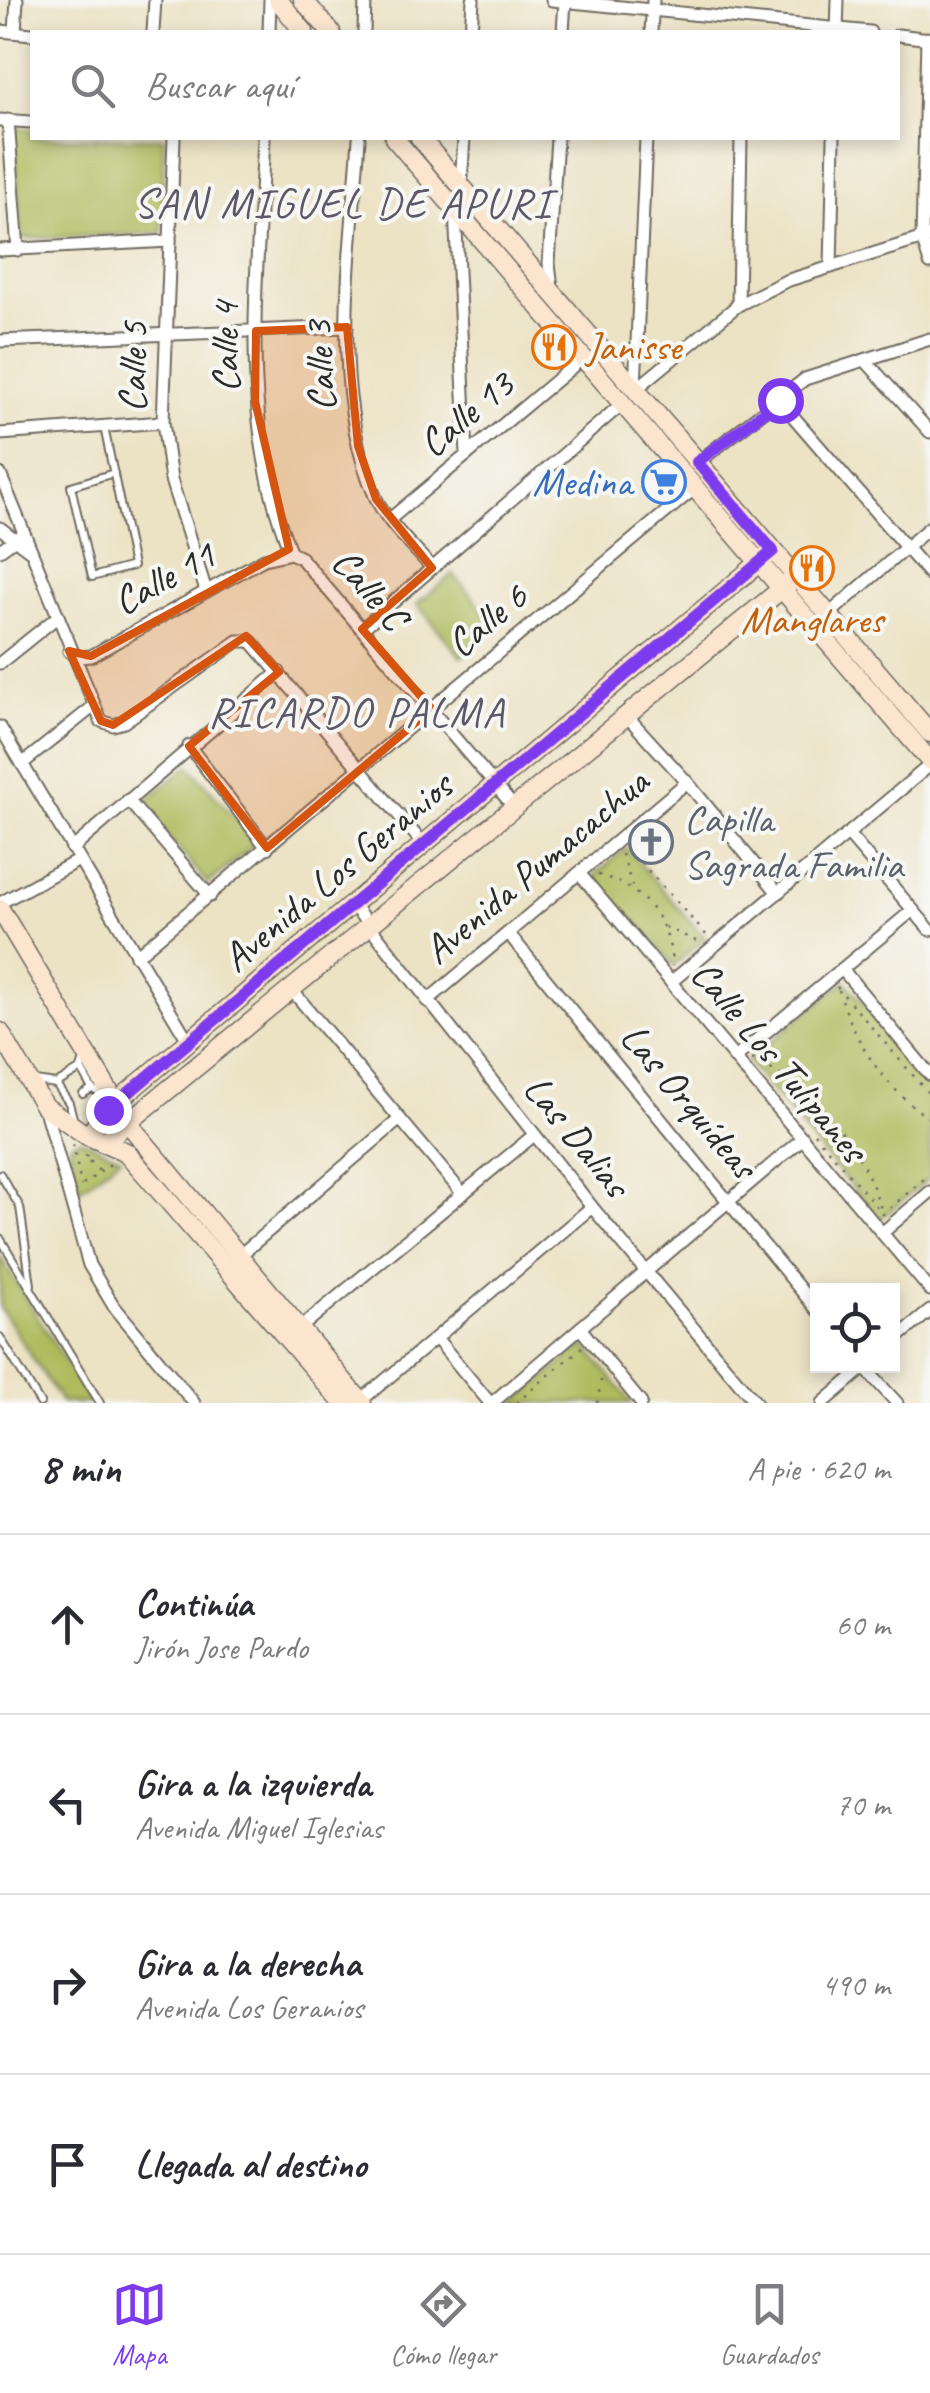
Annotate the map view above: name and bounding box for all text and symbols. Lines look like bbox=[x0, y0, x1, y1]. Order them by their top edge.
search box bbox=[30, 30, 900, 140]
icon: search bbox=[65, 58, 120, 113]
text: Buscar aquí bbox=[145, 62, 294, 109]
district label: SAN MIGUEL DE APURI bbox=[134, 177, 559, 230]
street label: Calle 4 bbox=[200, 298, 250, 392]
street label: Calle 3 bbox=[293, 316, 347, 413]
street label: Calle 5 bbox=[107, 319, 159, 413]
place label: Janisse bbox=[584, 322, 684, 372]
restaurant icon: Janisse bbox=[531, 324, 577, 370]
street label: Calle 13 bbox=[408, 358, 526, 468]
route start bbox=[758, 378, 804, 424]
place label: Medina bbox=[533, 457, 636, 507]
supermarket icon: Medina bbox=[641, 459, 687, 505]
street label: Calle 11 bbox=[104, 529, 225, 626]
street label: Calle C bbox=[321, 538, 422, 644]
restaurant icon: Manglares bbox=[789, 545, 835, 591]
street label: Calle 6 bbox=[436, 571, 539, 668]
place label: Manglares bbox=[741, 595, 887, 645]
district label: RICARDO PALMA bbox=[208, 686, 506, 739]
street label: Avenida Pumacachua bbox=[413, 755, 661, 975]
street label: Avenida Los Geranios bbox=[212, 759, 465, 983]
place label: Capilla Sagrada Familia bbox=[684, 794, 906, 890]
church icon: Capilla Sagrada Familia bbox=[628, 819, 674, 865]
street label: Calle Los Tulipanes bbox=[680, 950, 880, 1175]
street label: Las Orquídeas bbox=[609, 1013, 771, 1192]
street label: Las Dalias bbox=[513, 1065, 643, 1210]
route end bbox=[86, 1088, 132, 1134]
map controls bbox=[810, 1283, 900, 1373]
button: locate bbox=[810, 1283, 900, 1373]
text: 8 min bbox=[40, 1442, 120, 1495]
text: A pie · 620 m bbox=[747, 1448, 890, 1489]
text: Continúa bbox=[135, 1580, 253, 1627]
icon: ahead bbox=[40, 1597, 95, 1652]
text: 60 m bbox=[836, 1604, 890, 1645]
text: Jirón Jose Pardo bbox=[135, 1627, 308, 1668]
text: Gira a la izquierda bbox=[135, 1760, 371, 1807]
icon: left bbox=[40, 1777, 95, 1832]
text: 70 m bbox=[836, 1784, 890, 1825]
text: Avenida Miguel Iglesias bbox=[135, 1807, 383, 1848]
text: Gira a la derecha bbox=[135, 1940, 361, 1987]
icon: right bbox=[40, 1957, 95, 2012]
text: 490 m bbox=[821, 1964, 890, 2005]
text: Avenida Los Geranios bbox=[135, 1987, 363, 2028]
icon: arrive bbox=[40, 2137, 95, 2192]
text: Llegada al destino bbox=[135, 2141, 366, 2188]
tab: Mapa bbox=[112, 2277, 167, 2372]
tab: Cómo llegar bbox=[390, 2277, 496, 2372]
tab: Guardados bbox=[720, 2277, 818, 2372]

